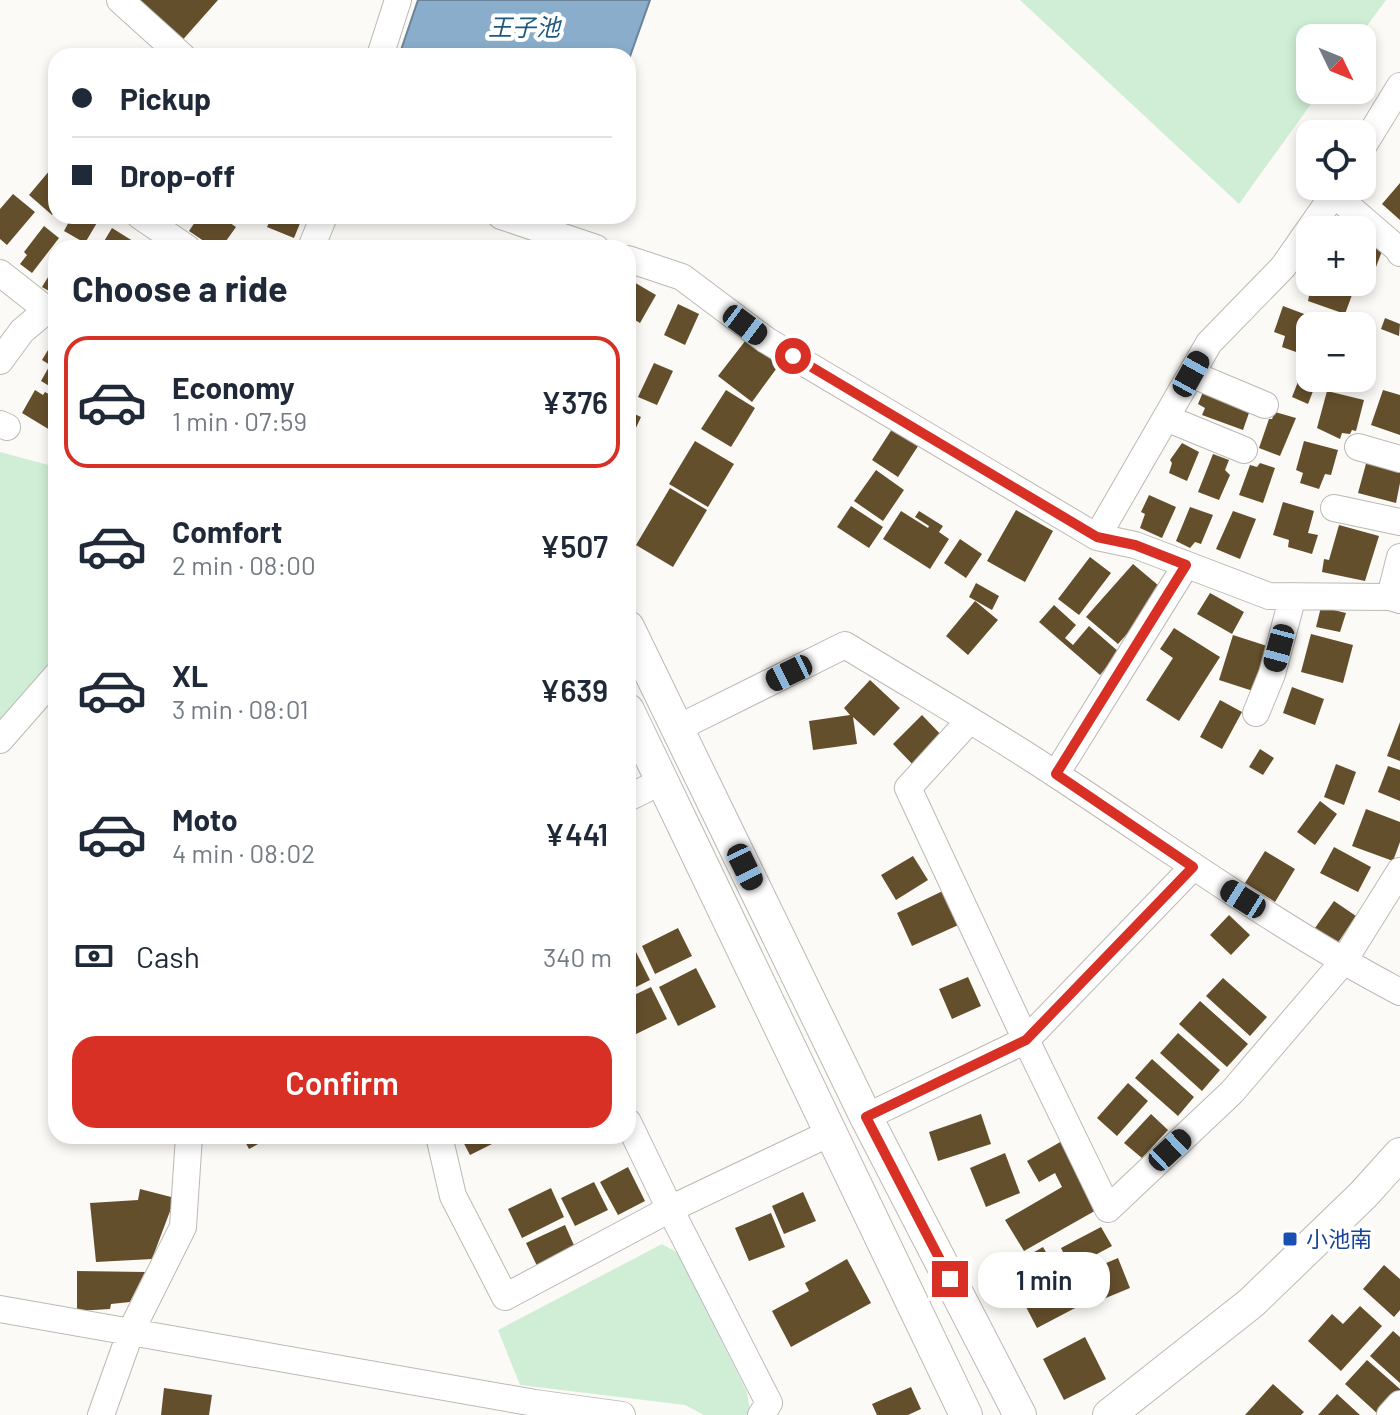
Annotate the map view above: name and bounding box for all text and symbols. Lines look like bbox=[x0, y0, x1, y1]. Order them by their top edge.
water label: 王子池 bbox=[488, 12, 562, 41]
north arrow bbox=[1296, 24, 1376, 104]
map controls bbox=[1296, 24, 1376, 392]
text: Pickup bbox=[120, 80, 211, 116]
button: locate bbox=[1296, 120, 1376, 200]
text: Drop-off bbox=[120, 157, 235, 193]
button: + bbox=[1296, 216, 1376, 296]
text: Choose a ride bbox=[72, 266, 288, 309]
car bbox=[719, 301, 771, 349]
button: − bbox=[1296, 312, 1376, 392]
route start bbox=[775, 338, 811, 374]
car bbox=[1169, 347, 1213, 401]
icon: car bbox=[76, 366, 148, 438]
text: Economy bbox=[172, 369, 295, 405]
text: ¥376 bbox=[541, 384, 608, 420]
text: 1 min · 07:59 bbox=[172, 405, 307, 436]
icon: car bbox=[76, 510, 148, 582]
text: Comfort bbox=[172, 513, 282, 549]
text: ¥507 bbox=[540, 528, 608, 564]
text: 2 min · 08:00 bbox=[172, 549, 316, 580]
car bbox=[1261, 622, 1297, 674]
car bbox=[762, 652, 816, 694]
icon: car bbox=[76, 654, 148, 726]
text: XL bbox=[172, 657, 208, 693]
text: ¥639 bbox=[540, 672, 608, 708]
text: 3 min · 08:01 bbox=[172, 693, 309, 724]
icon: car bbox=[76, 798, 148, 870]
text: Moto bbox=[172, 801, 238, 837]
text: ¥441 bbox=[545, 816, 608, 852]
text: 4 min · 08:02 bbox=[172, 837, 315, 868]
car bbox=[724, 840, 766, 894]
car bbox=[1216, 876, 1270, 922]
icon: cash bbox=[72, 934, 116, 978]
text: Cash bbox=[136, 938, 200, 974]
text: 340 m bbox=[543, 941, 612, 972]
button: Confirm bbox=[72, 1036, 612, 1128]
car bbox=[1144, 1125, 1196, 1175]
place label: 小池南 bbox=[1306, 1225, 1372, 1251]
marker: 小池南 bbox=[1281, 1230, 1299, 1248]
callout: 1 min bbox=[978, 1251, 1110, 1307]
route end bbox=[932, 1261, 968, 1297]
text: 1 min bbox=[1016, 1264, 1072, 1295]

